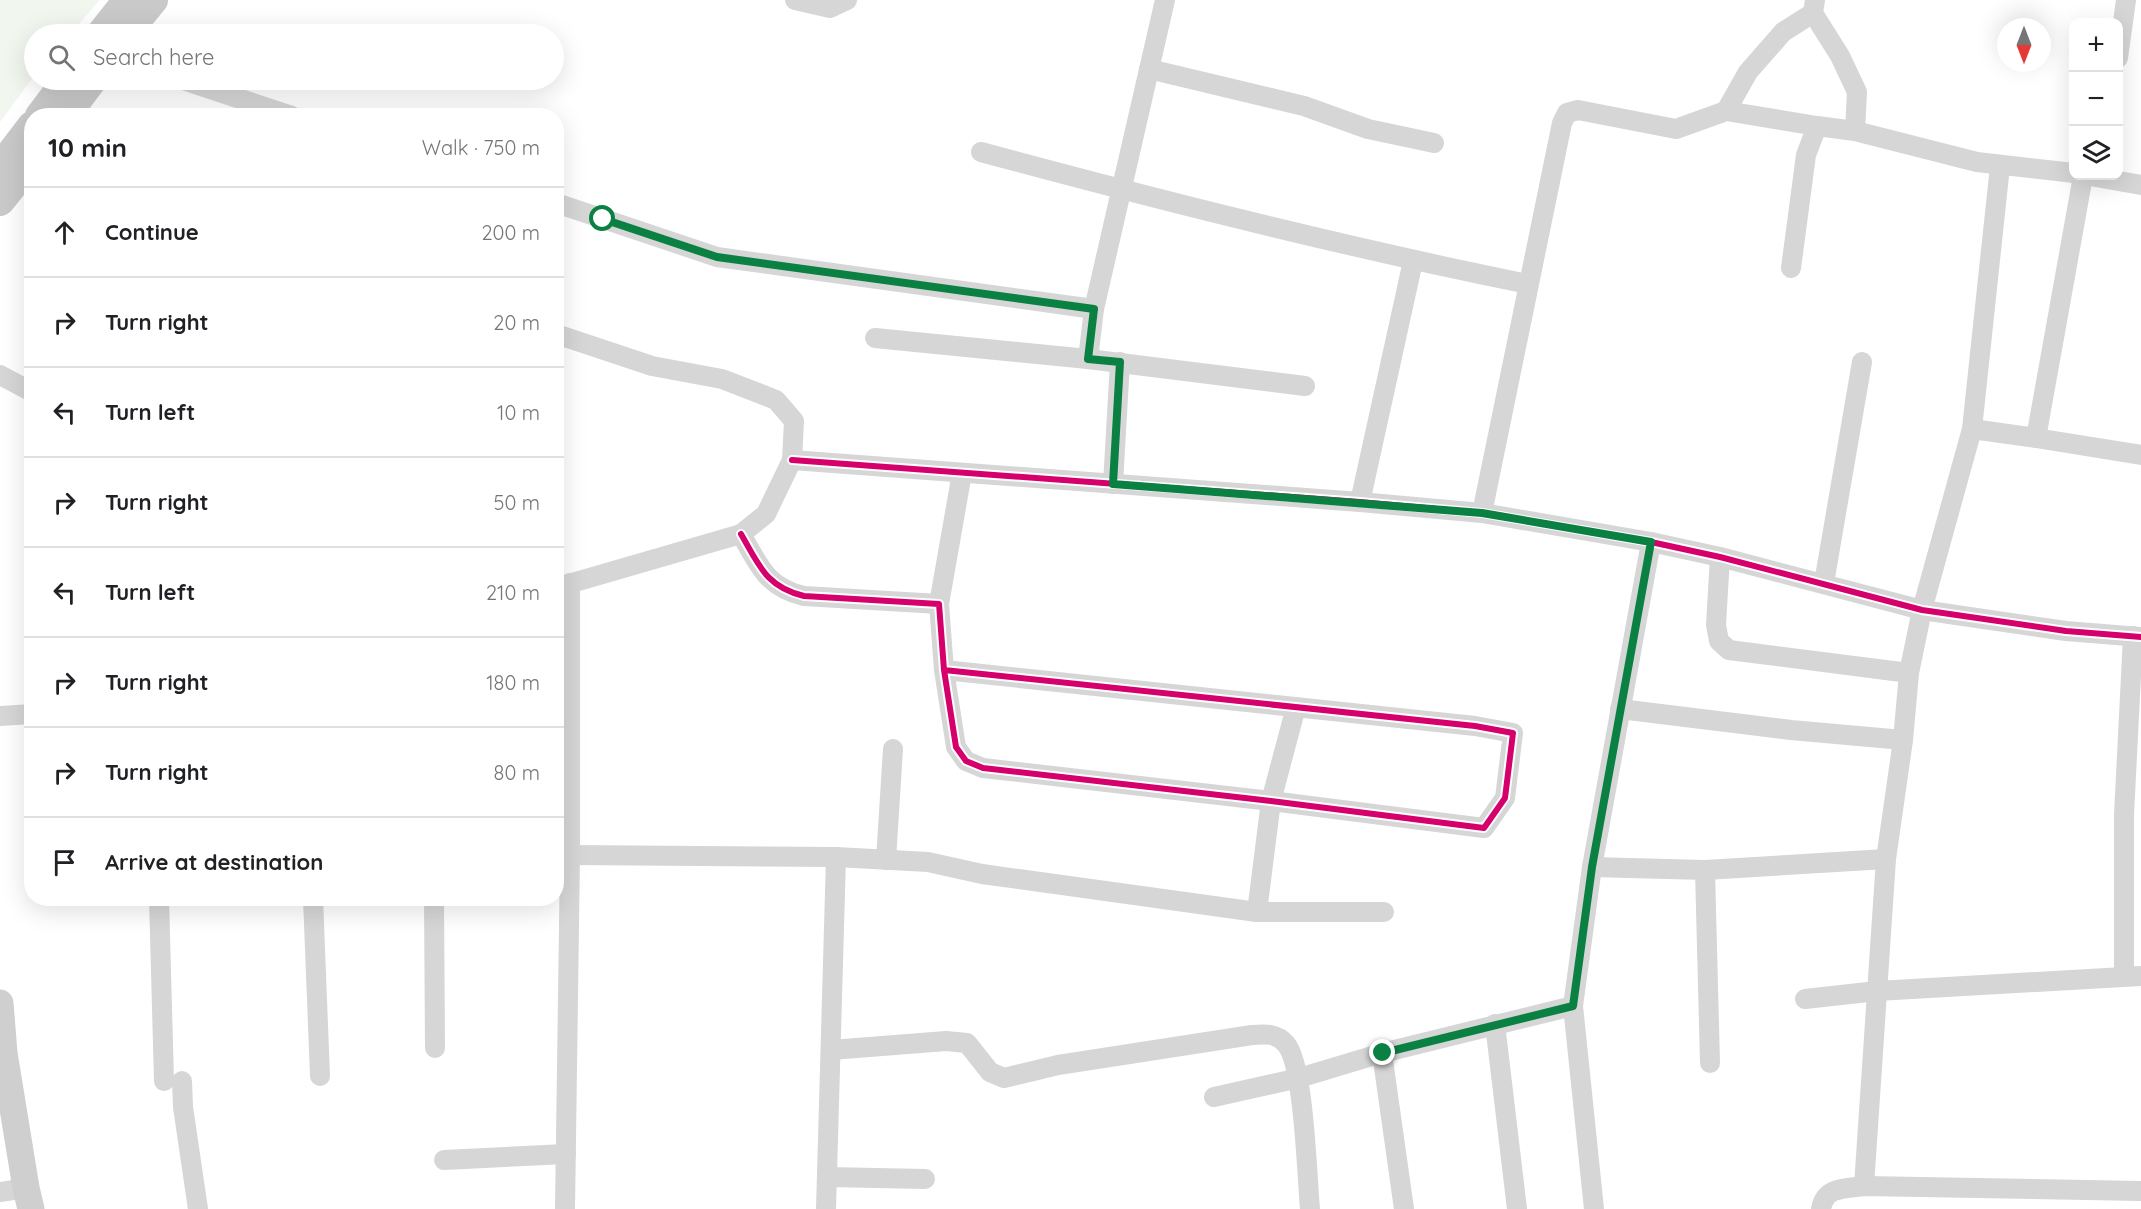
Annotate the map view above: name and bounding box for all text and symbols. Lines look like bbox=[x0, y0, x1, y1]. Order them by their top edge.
north arrow bbox=[1997, 18, 2051, 72]
map controls bbox=[2069, 18, 2123, 180]
button: + bbox=[2069, 18, 2123, 72]
search box bbox=[24, 24, 564, 90]
icon: search bbox=[45, 41, 78, 74]
text: Search here bbox=[93, 43, 214, 71]
button: − bbox=[2069, 72, 2123, 126]
button: layers bbox=[2069, 126, 2123, 180]
text: 10 min bbox=[48, 131, 127, 164]
text: Walk · 750 m bbox=[422, 135, 540, 160]
route start bbox=[589, 205, 615, 231]
icon: ahead bbox=[48, 216, 81, 249]
text: Continue bbox=[105, 218, 199, 246]
text: 200 m bbox=[481, 220, 540, 245]
icon: right bbox=[48, 306, 81, 339]
text: Turn right bbox=[105, 308, 209, 336]
text: 20 m bbox=[493, 310, 540, 335]
icon: left bbox=[48, 396, 81, 429]
text: Turn left bbox=[105, 398, 195, 426]
text: 10 m bbox=[497, 400, 540, 425]
icon: right bbox=[48, 486, 81, 519]
text: Turn right bbox=[105, 488, 209, 516]
text: 50 m bbox=[494, 490, 540, 515]
icon: left bbox=[48, 576, 81, 609]
text: Turn left bbox=[105, 578, 195, 606]
text: 210 m bbox=[486, 580, 540, 605]
icon: right bbox=[48, 666, 81, 699]
text: Turn right bbox=[105, 668, 209, 696]
text: 180 m bbox=[486, 670, 540, 695]
icon: right bbox=[48, 756, 81, 789]
text: Turn right bbox=[105, 758, 209, 786]
text: 80 m bbox=[494, 760, 540, 785]
icon: arrive bbox=[48, 846, 81, 879]
text: Arrive at destination bbox=[105, 848, 323, 876]
route end bbox=[1369, 1039, 1395, 1065]

